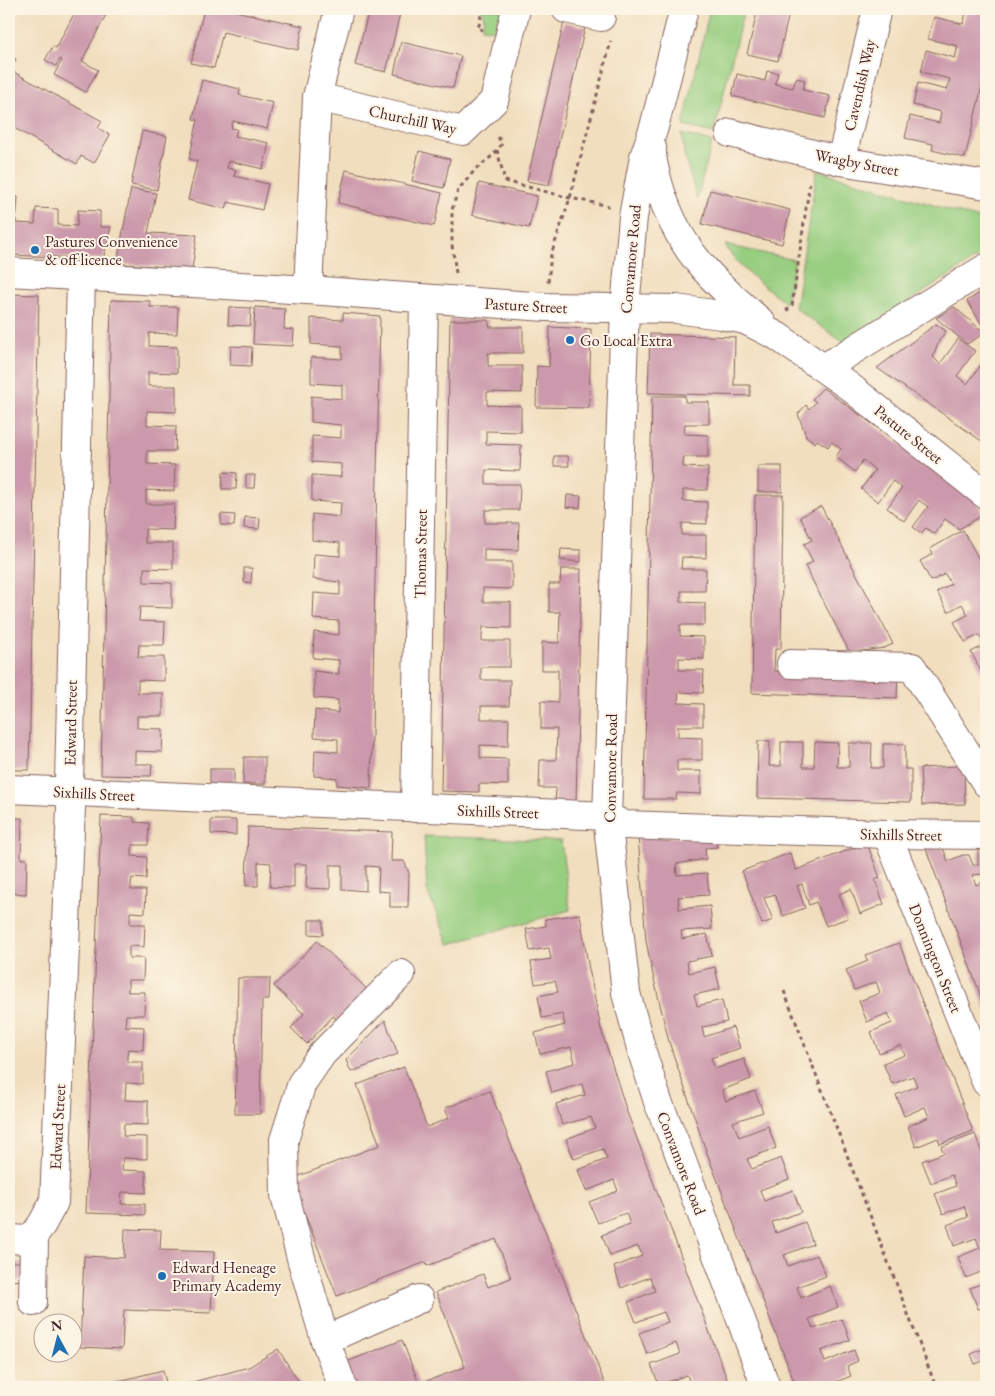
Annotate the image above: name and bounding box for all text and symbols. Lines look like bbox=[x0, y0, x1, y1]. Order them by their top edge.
street label: Cavendish Way bbox=[839, 36, 880, 133]
street label: Churchill Way bbox=[367, 100, 460, 139]
street label: Wragby Street bbox=[813, 144, 901, 181]
street label: Convamore Road bbox=[615, 203, 646, 314]
place label: Pastures Convenience & off licence bbox=[45, 231, 178, 270]
marker: Pastures Convenience & off licence bbox=[29, 244, 41, 256]
street label: Pasture Street bbox=[484, 293, 568, 318]
place label: Go Local Extra bbox=[580, 330, 673, 351]
marker: Go Local Extra bbox=[564, 334, 576, 346]
street label: Pasture Street bbox=[870, 400, 948, 469]
street label: Thomas Street bbox=[409, 509, 432, 599]
street label: Edward Street bbox=[59, 680, 82, 766]
street label: Convamore Road bbox=[599, 712, 622, 823]
street label: Sixhills Street bbox=[53, 781, 135, 806]
street label: Sixhills Street bbox=[457, 800, 539, 823]
street label: Sixhills Street bbox=[860, 823, 942, 846]
street label: Donnington Street bbox=[904, 900, 967, 1016]
street label: Edward Street bbox=[45, 1084, 70, 1170]
street label: Convamore Road bbox=[652, 1108, 711, 1219]
place label: Edward Heneage Primary Academy bbox=[172, 1257, 282, 1296]
marker: Edward Heneage Primary Academy bbox=[156, 1270, 168, 1282]
north arrow bbox=[32, 1314, 82, 1364]
text: N bbox=[50, 1315, 64, 1335]

